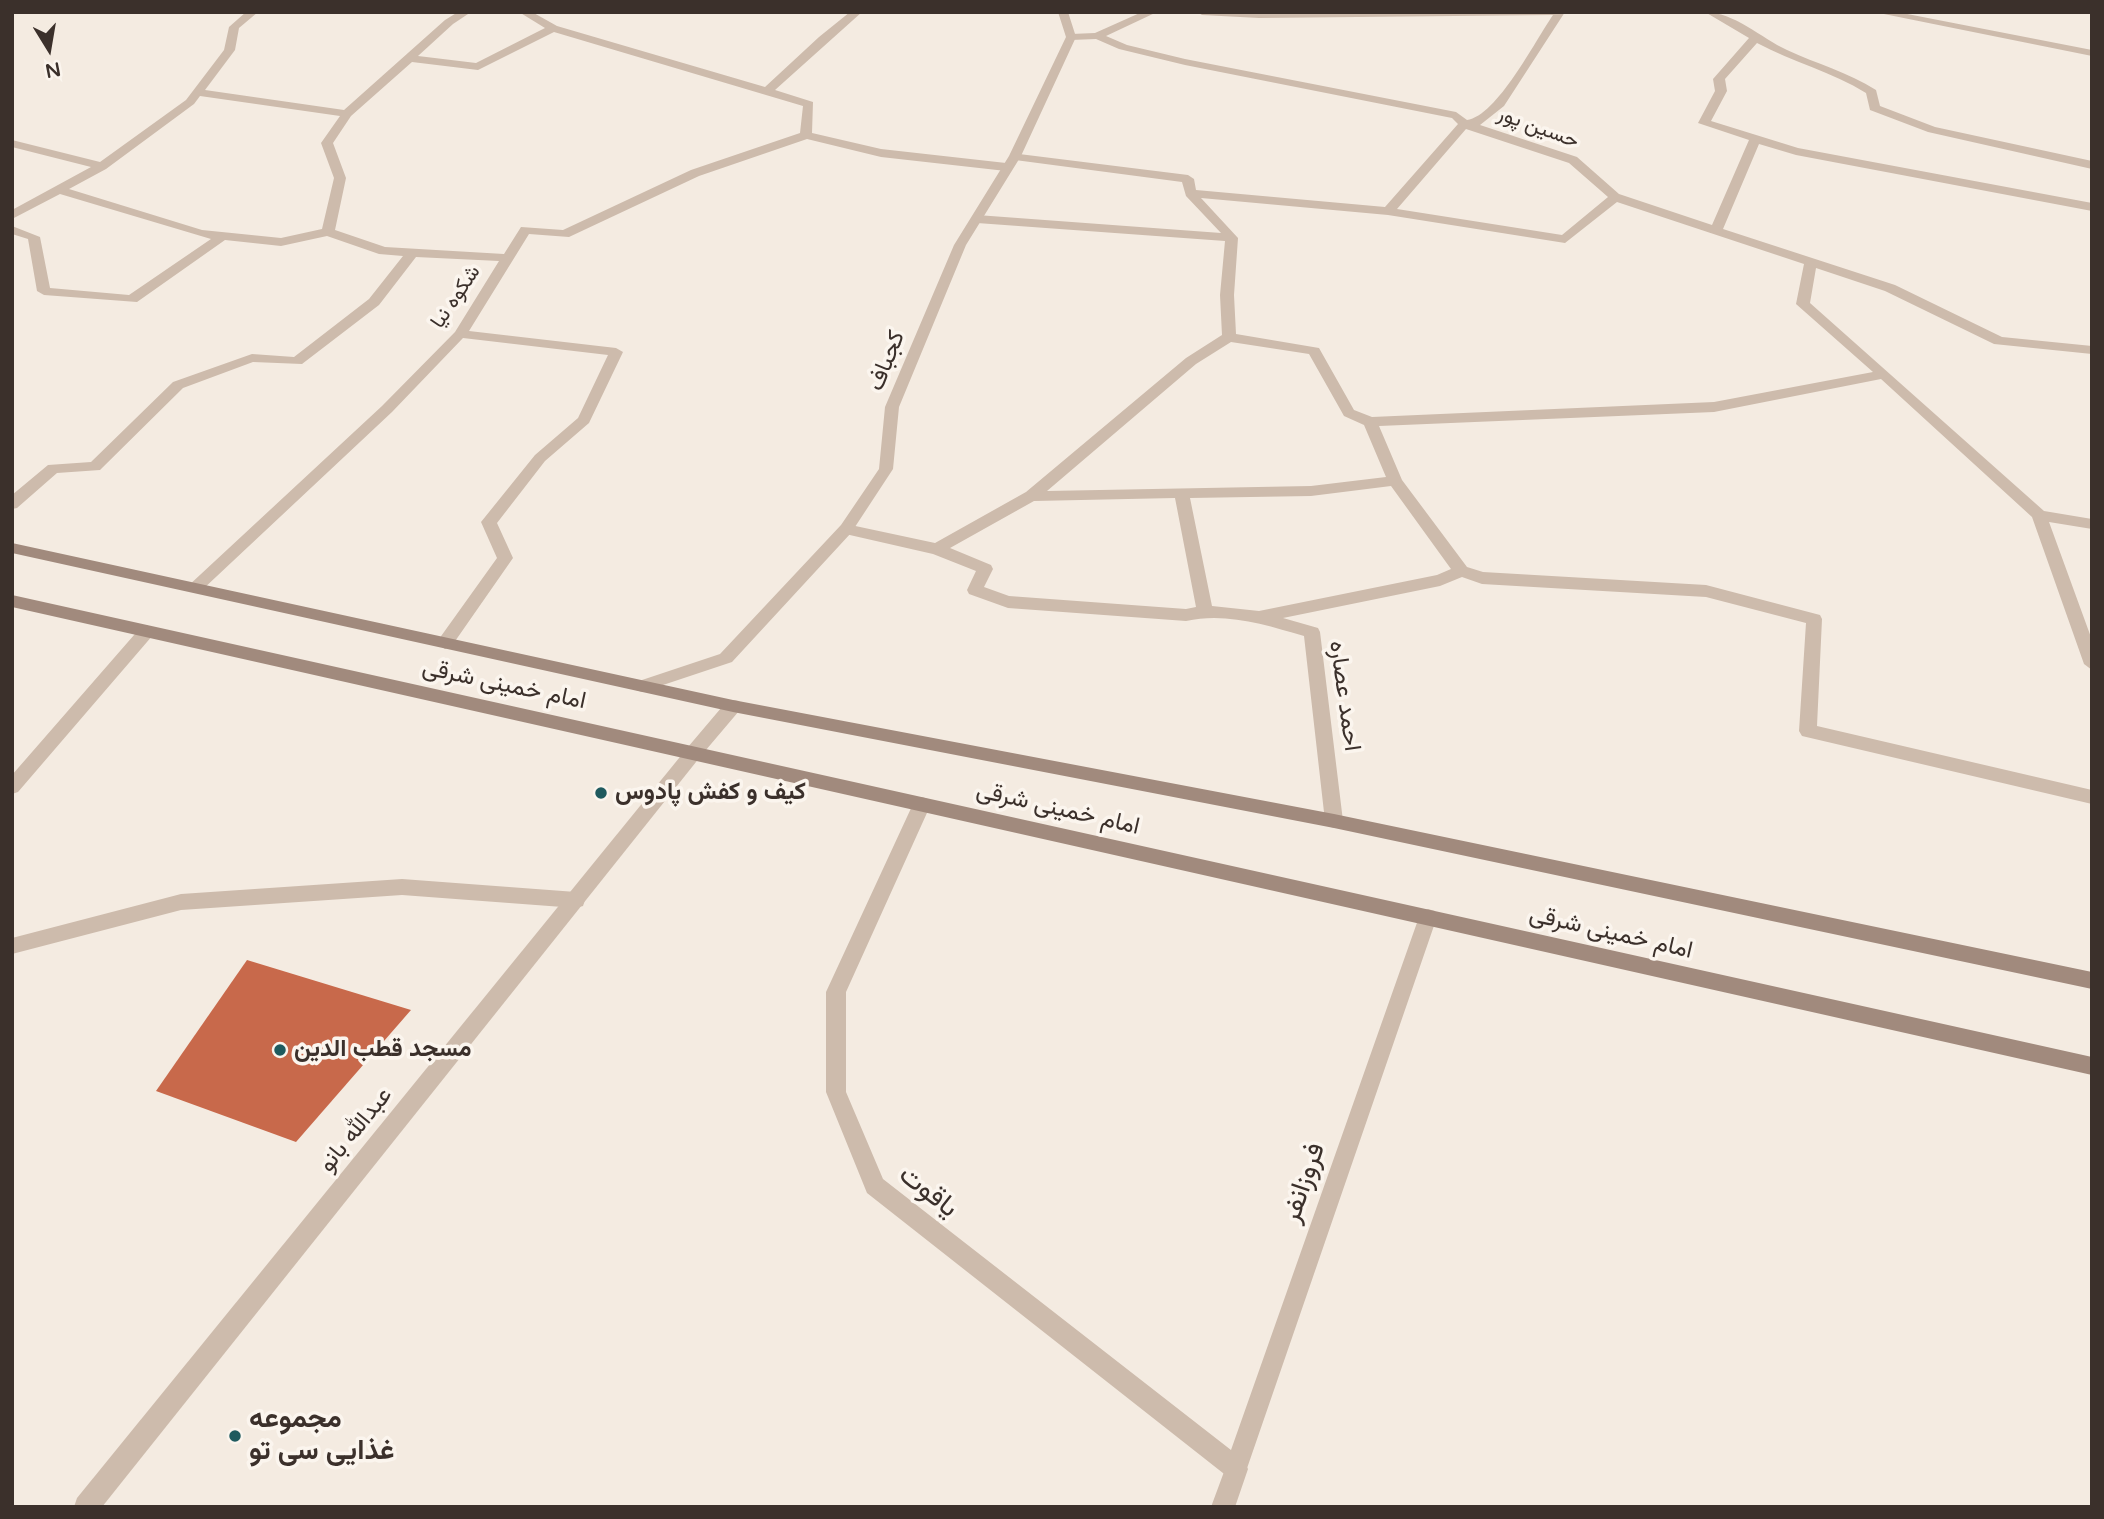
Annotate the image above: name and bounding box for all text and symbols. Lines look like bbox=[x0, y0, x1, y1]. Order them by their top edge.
north arrow bbox=[14, 14, 84, 84]
text: N bbox=[43, 57, 63, 82]
street label: حسین پور bbox=[1494, 102, 1582, 154]
street label: شکوه نیا bbox=[426, 261, 486, 333]
street label: کجباف bbox=[862, 327, 912, 395]
street label: احمد عصاره bbox=[1322, 639, 1366, 753]
street label: امام خمینی شرقی bbox=[419, 654, 589, 716]
street label: امام خمینی شرقی bbox=[974, 776, 1142, 842]
place label: کیف و کفش پادوس bbox=[615, 779, 806, 807]
marker: کیف و کفش پادوس bbox=[593, 785, 609, 801]
street label: امام خمینی شرقی bbox=[1527, 900, 1695, 966]
place label: مسجد قطب الدین bbox=[294, 1036, 472, 1064]
marker: مسجد قطب الدین bbox=[272, 1042, 288, 1058]
street label: عبدالله بانو bbox=[313, 1082, 399, 1178]
street label: فروزانفر bbox=[1275, 1139, 1333, 1227]
street label: یاقوت bbox=[892, 1159, 964, 1225]
place label: مجموعه غذایی سی تو bbox=[249, 1403, 394, 1469]
marker: مجموعه غذایی سی تو bbox=[227, 1428, 243, 1444]

